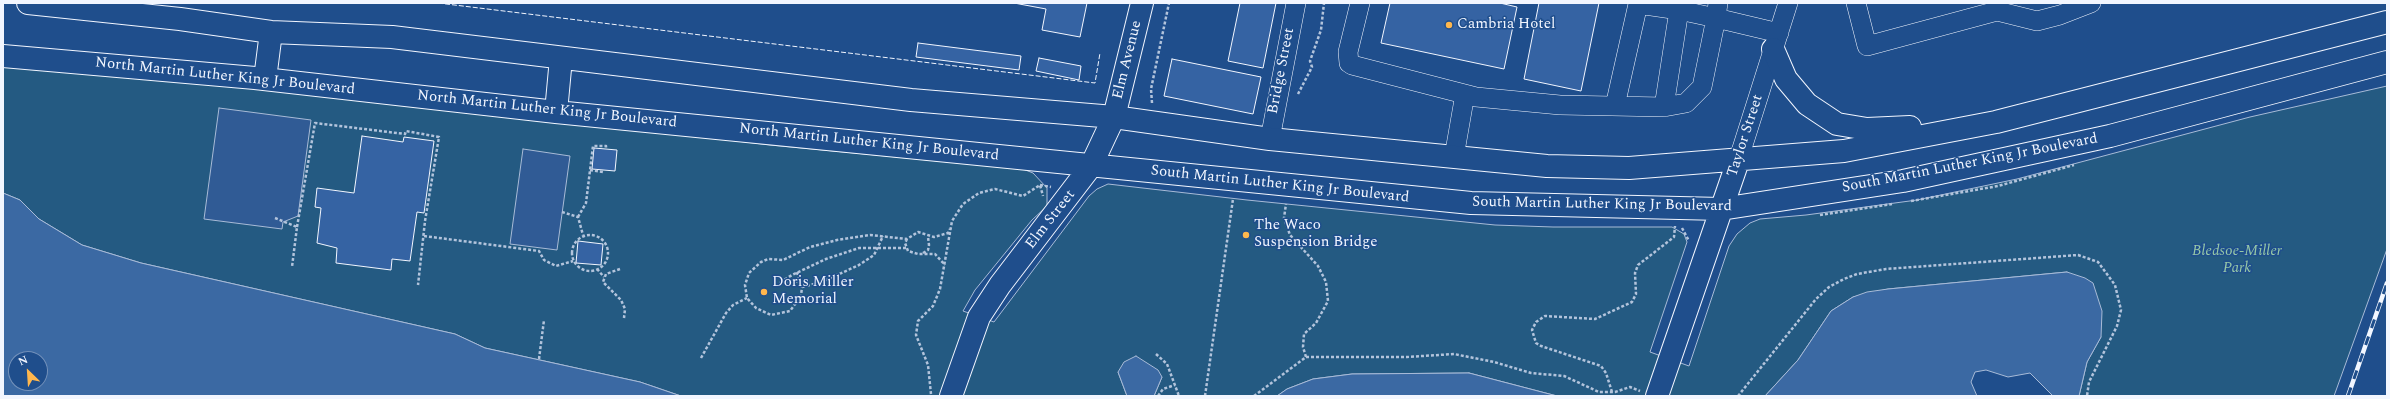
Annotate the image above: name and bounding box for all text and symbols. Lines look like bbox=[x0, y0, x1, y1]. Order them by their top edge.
place label: Cambria Hotel bbox=[1457, 16, 1555, 34]
street label: Elm Avenue bbox=[1110, 19, 1146, 101]
marker: Cambria Hotel bbox=[1444, 20, 1454, 30]
street label: Bridge Street bbox=[1265, 26, 1299, 116]
street label: North Martin Luther King Jr Boulevard bbox=[94, 54, 356, 100]
street label: North Martin Luther King Jr Boulevard bbox=[416, 87, 678, 133]
street label: Taylor Street bbox=[1724, 93, 1768, 179]
street label: North Martin Luther King Jr Boulevard bbox=[738, 120, 1000, 166]
street label: South Martin Luther King Jr Boulevard bbox=[1841, 130, 2099, 198]
street label: South Martin Luther King Jr Boulevard bbox=[1150, 162, 1410, 208]
street label: Elm Street bbox=[1022, 187, 1080, 253]
street label: South Martin Luther King Jr Boulevard bbox=[1472, 194, 1732, 216]
place label: The Waco Suspension Bridge bbox=[1254, 217, 1377, 252]
marker: The Waco Suspension Bridge bbox=[1241, 230, 1251, 240]
park label: Bledsoe-Miller Park bbox=[2192, 243, 2282, 278]
place label: Doris Miller Memorial bbox=[772, 274, 854, 309]
marker: Doris Miller Memorial bbox=[759, 287, 769, 297]
north arrow bbox=[8, 351, 48, 391]
text: N bbox=[15, 351, 31, 370]

